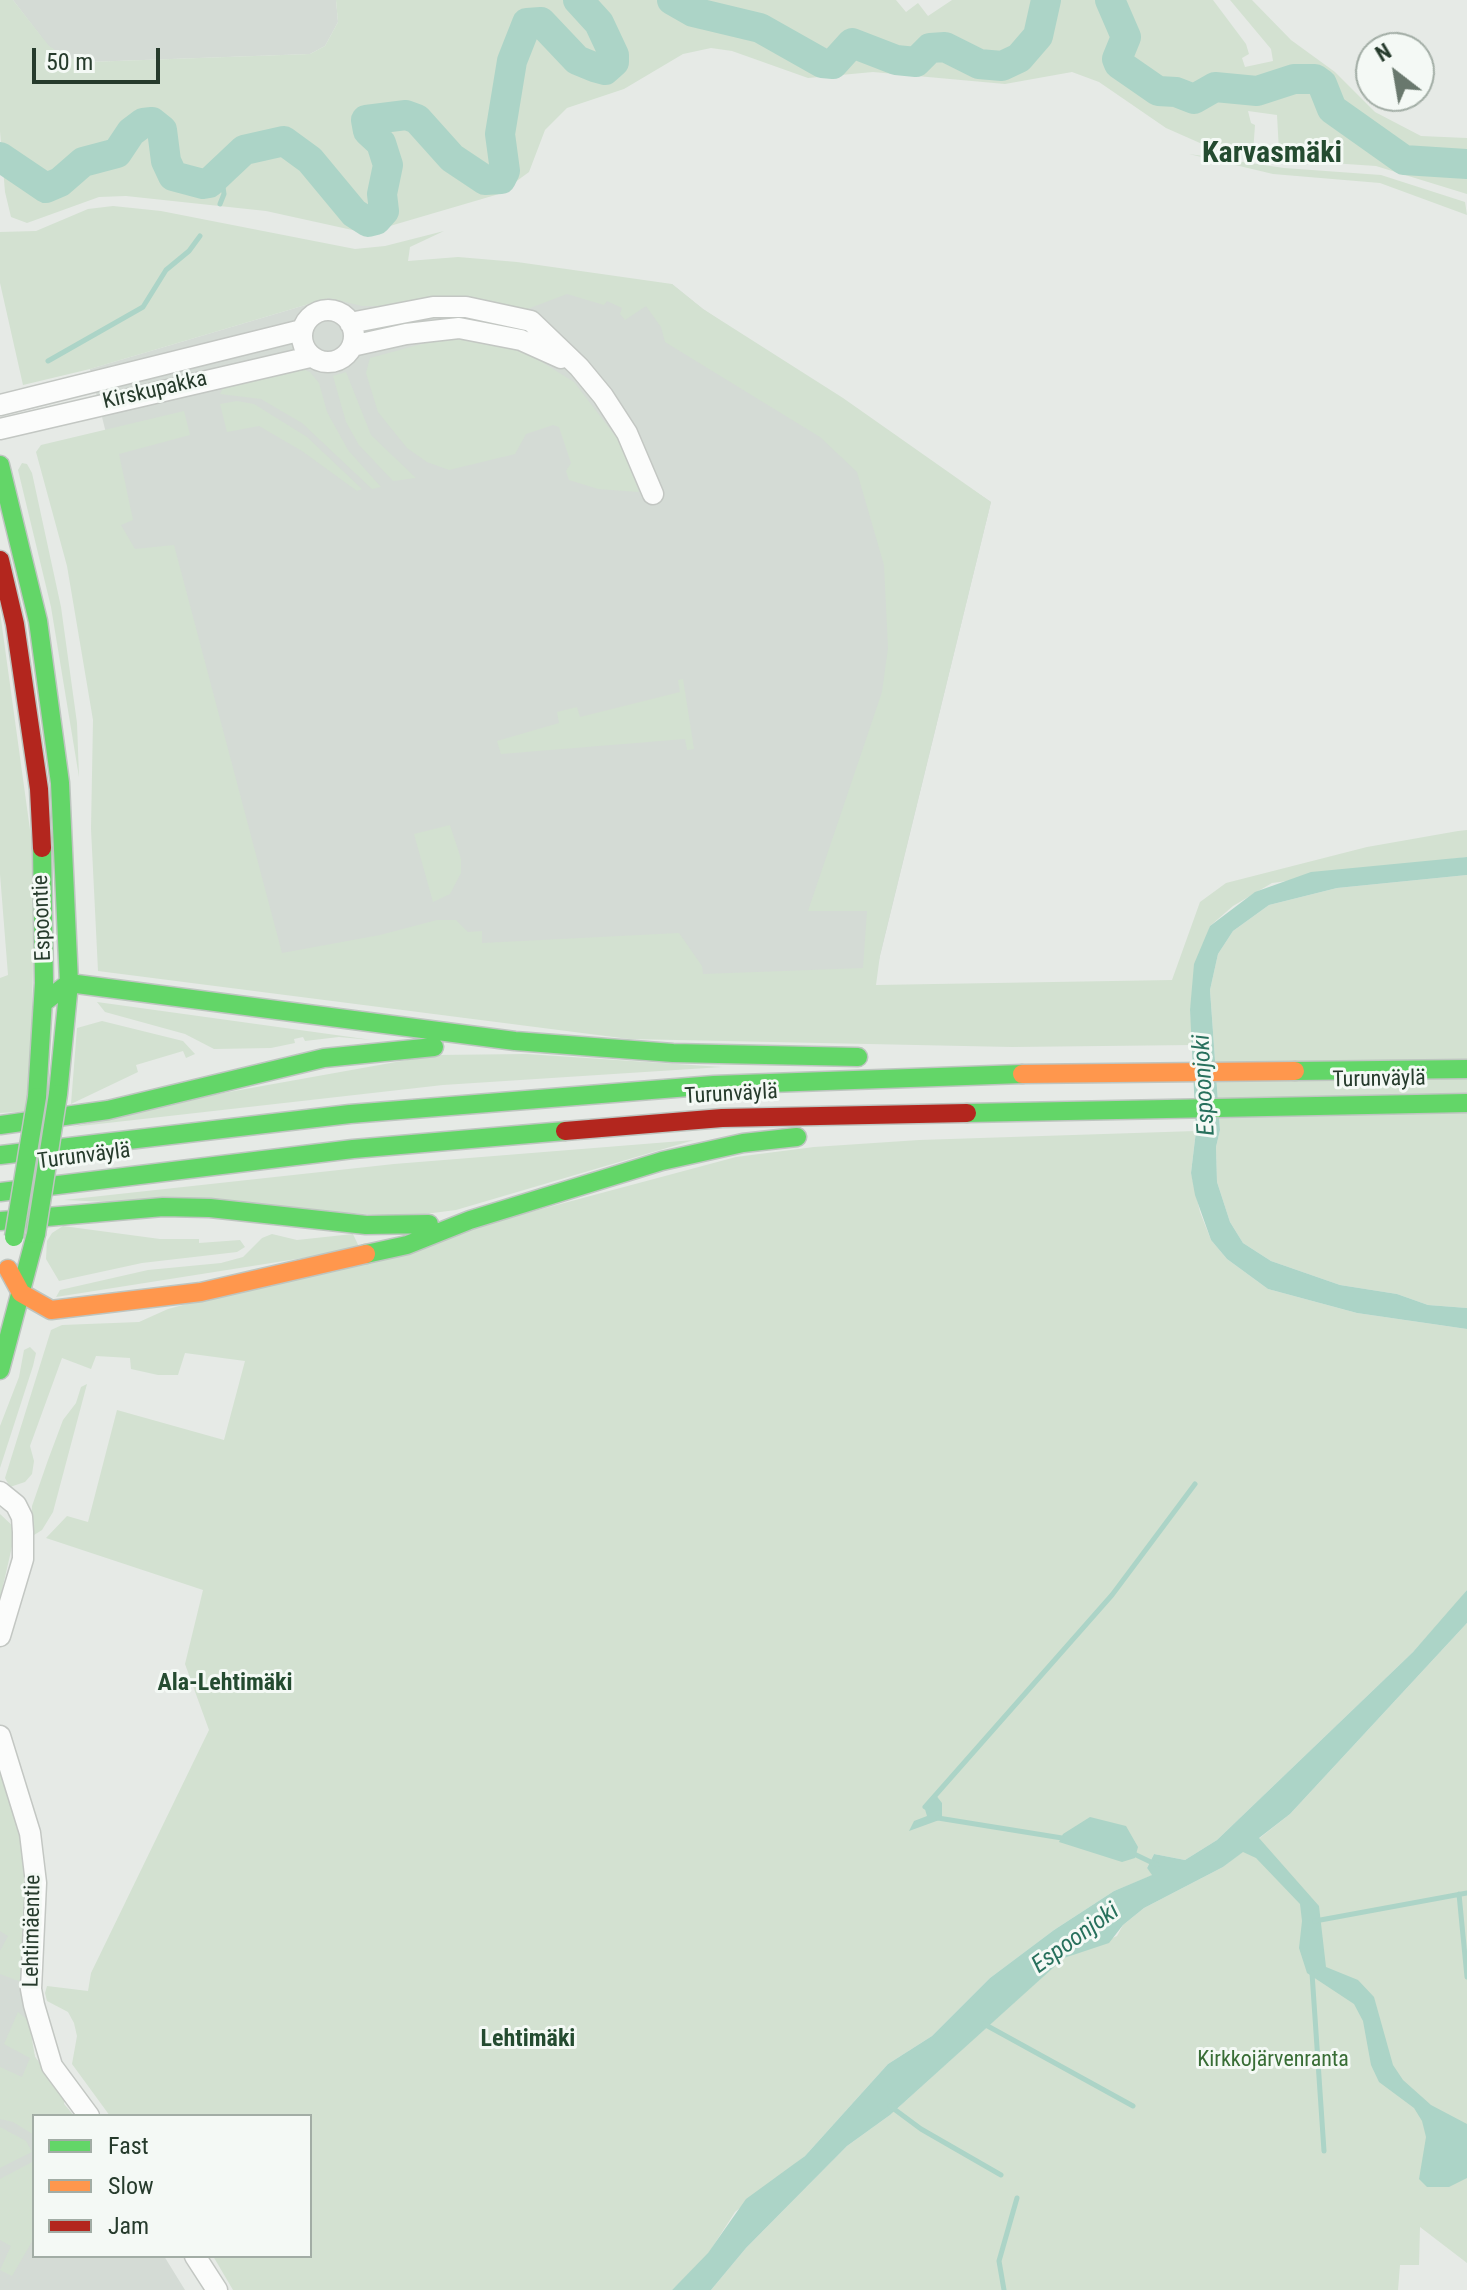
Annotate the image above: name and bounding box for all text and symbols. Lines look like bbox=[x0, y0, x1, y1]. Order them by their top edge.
scale bar bbox=[36, 32, 164, 82]
north arrow bbox=[1355, 32, 1435, 112]
text: N bbox=[1371, 39, 1396, 67]
text: 50 m bbox=[46, 48, 93, 76]
district label: Karvasmäki bbox=[1202, 136, 1342, 172]
street label: Kirskupakka bbox=[100, 366, 210, 416]
street label: Espoontie bbox=[28, 874, 58, 962]
water label: Espoonjoki bbox=[1188, 1034, 1222, 1136]
street label: Turunväylä bbox=[1332, 1066, 1426, 1094]
street label: Turunväylä bbox=[684, 1079, 778, 1111]
street label: Turunväylä bbox=[36, 1138, 132, 1176]
district label: Ala-Lehtimäki bbox=[157, 1670, 293, 1698]
street label: Lehtimäentie bbox=[19, 1874, 47, 1988]
water label: Espoonjoki bbox=[1027, 1898, 1125, 1980]
district label: Lehtimäki bbox=[481, 2026, 575, 2054]
park label: Kirkkojärvenranta bbox=[1197, 2047, 1349, 2073]
legend bbox=[32, 2114, 312, 2258]
text: Fast bbox=[108, 2132, 149, 2160]
text: Slow bbox=[108, 2172, 154, 2200]
text: Jam bbox=[108, 2212, 149, 2240]

